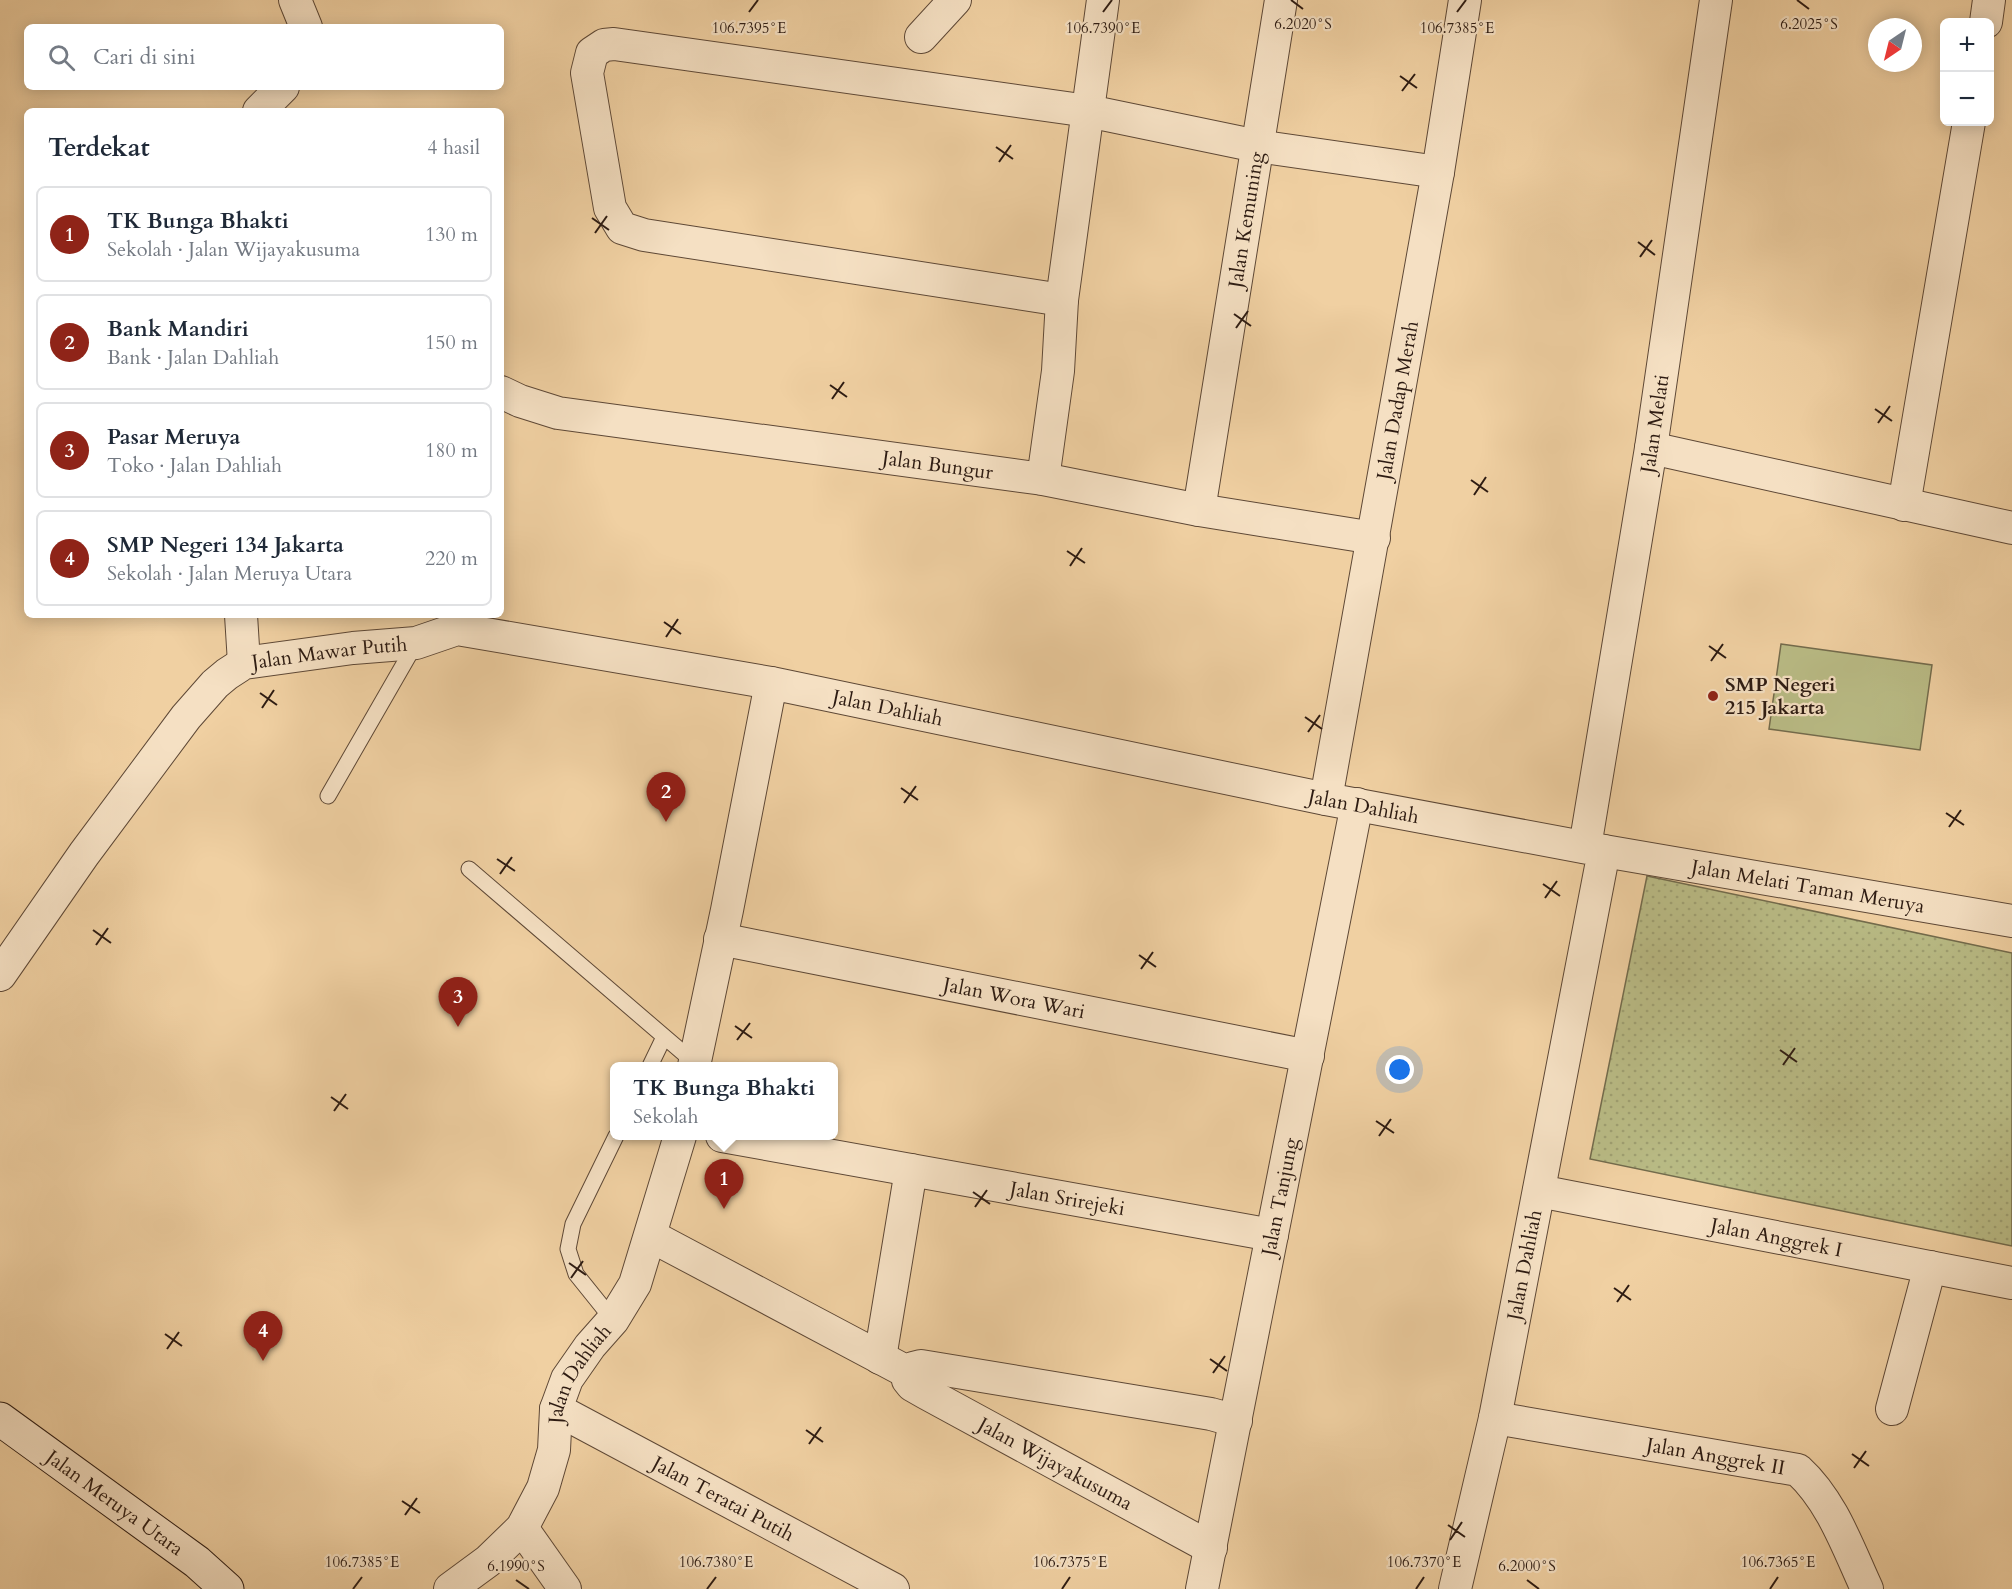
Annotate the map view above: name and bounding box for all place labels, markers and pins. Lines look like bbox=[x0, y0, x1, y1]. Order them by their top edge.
place label: SMP Negeri 215 Jakarta bbox=[1725, 671, 1835, 721]
marker: SMP Negeri 215 Jakarta bbox=[1706, 689, 1720, 703]
pin: 2 bbox=[646, 772, 686, 822]
pin: 3 bbox=[438, 978, 478, 1027]
pin: 1 bbox=[704, 1160, 744, 1209]
pin: 4 bbox=[244, 1312, 282, 1361]

